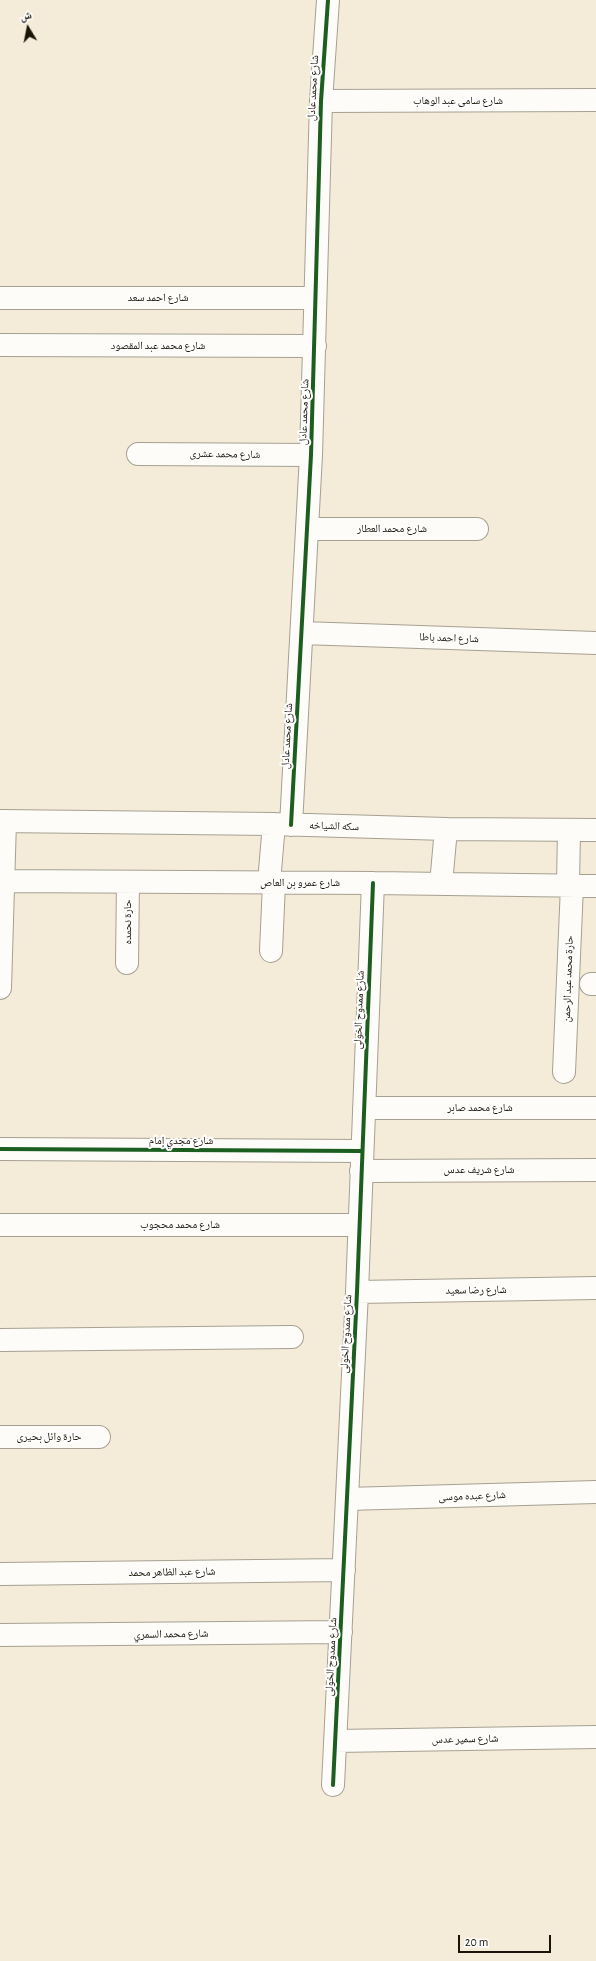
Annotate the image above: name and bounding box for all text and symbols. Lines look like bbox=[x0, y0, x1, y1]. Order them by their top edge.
north arrow bbox=[8, 8, 48, 48]
text: ش bbox=[19, 9, 33, 22]
street label: شارع محمد عادل bbox=[305, 55, 321, 121]
street label: شارع سامى عبد الوهاب bbox=[413, 94, 503, 108]
street label: شارع احمد سعد bbox=[128, 291, 188, 305]
street label: شارع محمد عبد المقصود bbox=[111, 339, 205, 353]
street label: شارع محمد عادل bbox=[296, 379, 312, 445]
street label: شارع محمد عشرى bbox=[190, 447, 260, 461]
street label: شارع محمد العطار bbox=[357, 522, 427, 536]
street label: شارع احمد باطا bbox=[419, 630, 479, 646]
street label: شارع محمد عادل bbox=[279, 703, 295, 769]
street label: سكه الشياخه bbox=[309, 819, 359, 833]
street label: شارع عمرو بن العاص bbox=[260, 876, 340, 890]
street label: حارة نحمده bbox=[121, 900, 135, 944]
street label: حارة محمد عبد الرحمن bbox=[560, 935, 576, 1023]
street label: شارع ممدوح الخولى bbox=[351, 970, 367, 1050]
street label: شارع محمد صابر bbox=[447, 1101, 513, 1115]
street label: شارع مجدي إمام bbox=[149, 1134, 213, 1148]
street label: شارع شريف عدس bbox=[444, 1163, 514, 1177]
street label: شارع محمد محجوب bbox=[140, 1218, 220, 1232]
street label: شارع رضا سعيد bbox=[445, 1283, 507, 1297]
street label: شارع ممدوح الخولى bbox=[337, 1294, 355, 1374]
street label: حارة وائل بحيرى bbox=[17, 1430, 81, 1444]
street label: شارع عبده موسى bbox=[438, 1488, 506, 1504]
street label: شارع عبد الظاهر محمد bbox=[128, 1565, 216, 1579]
street label: شارع ممدوح الخولى bbox=[322, 1617, 340, 1697]
street label: شارع محمد السمري bbox=[134, 1627, 208, 1641]
street label: شارع سمير عدس bbox=[432, 1732, 498, 1746]
scale bar bbox=[460, 1927, 553, 1953]
text: 20 m bbox=[465, 1936, 488, 1948]

